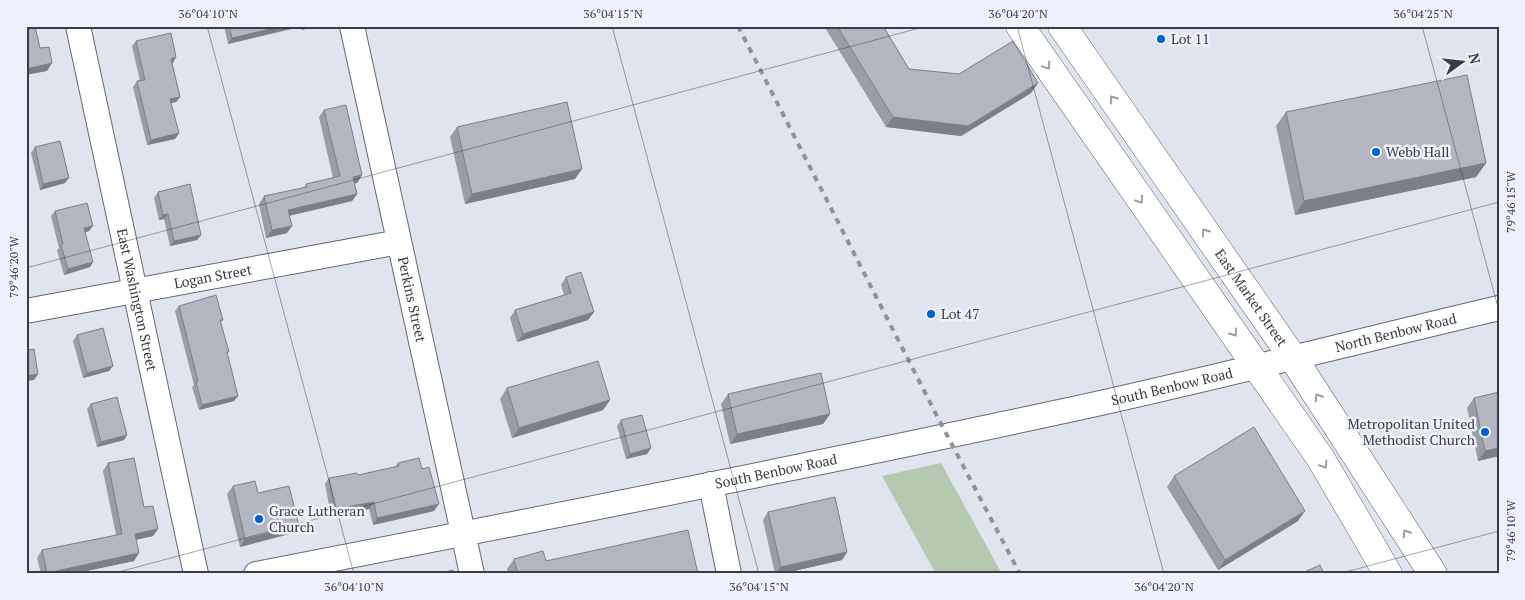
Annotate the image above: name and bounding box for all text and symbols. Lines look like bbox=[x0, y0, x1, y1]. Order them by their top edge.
text: 36°04'10"N bbox=[178, 6, 238, 21]
text: 36°04'15"N bbox=[583, 6, 643, 21]
text: 36°04'20"N bbox=[988, 6, 1048, 21]
text: 36°04'25"N bbox=[1393, 6, 1453, 21]
place label: Lot 11 bbox=[1171, 29, 1210, 48]
marker: Lot 11 bbox=[1155, 33, 1167, 45]
north arrow bbox=[1438, 38, 1488, 88]
text: N bbox=[1464, 51, 1486, 66]
one-way arrow bbox=[1041, 61, 1050, 70]
one-way arrow bbox=[1110, 95, 1119, 104]
place label: Webb Hall bbox=[1386, 142, 1450, 161]
marker: Webb Hall bbox=[1370, 146, 1382, 158]
text: 79°46'15"W bbox=[1503, 170, 1518, 233]
one-way arrow bbox=[1134, 194, 1143, 204]
street label: East Washington Street bbox=[113, 227, 162, 373]
one-way arrow bbox=[1202, 228, 1211, 238]
text: 79°46'20"W bbox=[6, 235, 21, 298]
street label: East Market Street bbox=[1211, 245, 1292, 351]
street label: Perkins Street bbox=[394, 255, 431, 345]
street label: Logan Street bbox=[172, 259, 254, 292]
place label: Lot 47 bbox=[941, 304, 980, 323]
marker: Lot 47 bbox=[925, 308, 937, 320]
street label: North Benbow Road bbox=[1333, 308, 1458, 356]
one-way arrow bbox=[1228, 327, 1236, 336]
street label: South Benbow Road bbox=[1109, 363, 1235, 409]
one-way arrow bbox=[1314, 393, 1324, 402]
place label: Metropolitan United Methodist Church bbox=[1347, 414, 1475, 449]
marker: Metropolitan United Methodist Church bbox=[1479, 426, 1491, 438]
street label: South Benbow Road bbox=[713, 449, 839, 493]
one-way arrow bbox=[1318, 459, 1327, 468]
text: 79°46'10"W bbox=[1503, 499, 1518, 562]
place label: Grace Lutheran Church bbox=[269, 501, 365, 536]
marker: Grace Lutheran Church bbox=[253, 513, 265, 525]
one-way arrow bbox=[1403, 529, 1412, 539]
text: 36°04'10"N bbox=[324, 579, 384, 594]
text: 36°04'15"N bbox=[729, 579, 789, 594]
text: 36°04'20"N bbox=[1134, 579, 1194, 594]

